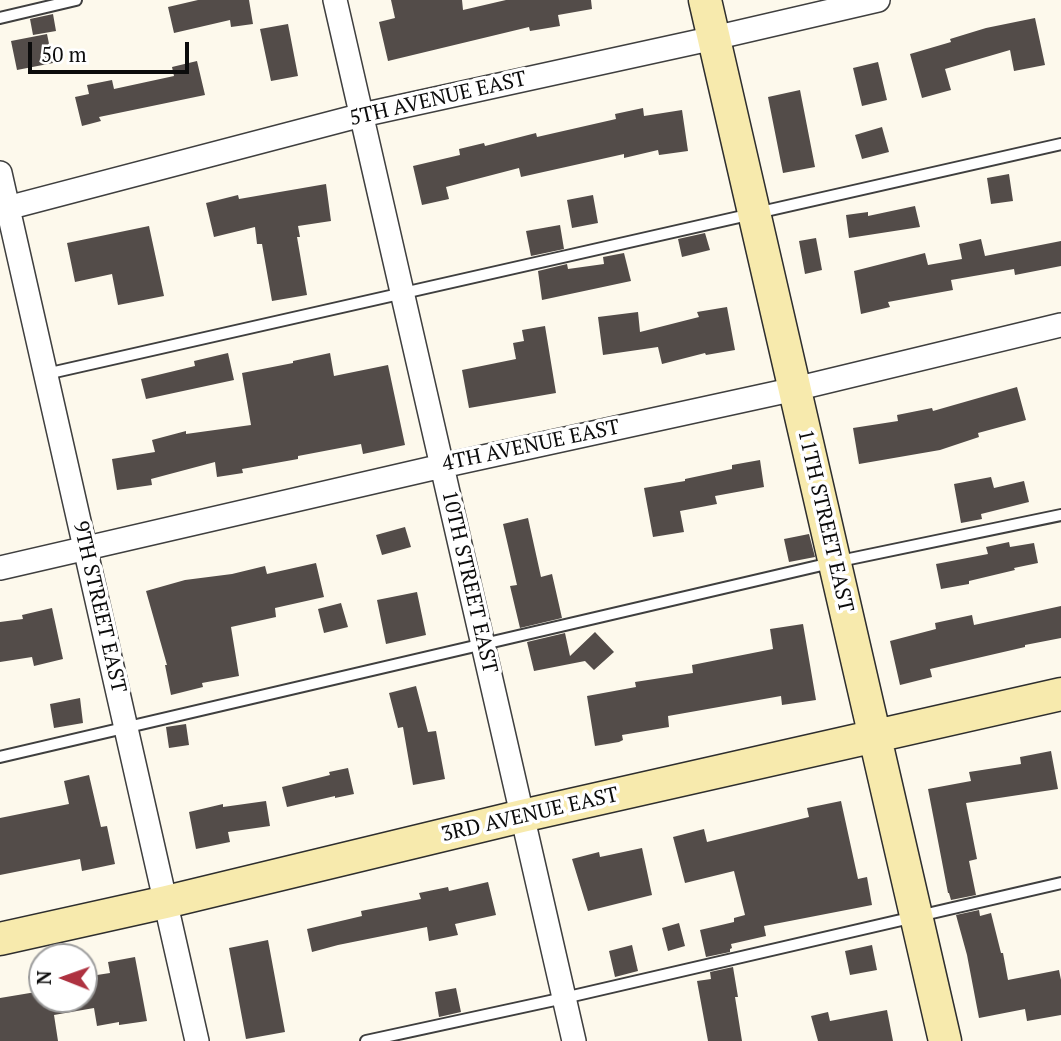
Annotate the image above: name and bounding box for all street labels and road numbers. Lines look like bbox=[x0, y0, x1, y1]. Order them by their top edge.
street label: 5TH AVENUE EAST bbox=[347, 66, 529, 132]
street label: 4TH AVENUE EAST bbox=[440, 415, 622, 477]
street label: 11TH STREET EAST bbox=[792, 427, 858, 615]
street label: 10TH STREET EAST bbox=[436, 488, 502, 676]
street label: 9TH STREET EAST bbox=[67, 519, 131, 695]
street label: 3RD AVENUE EAST bbox=[439, 782, 621, 848]

